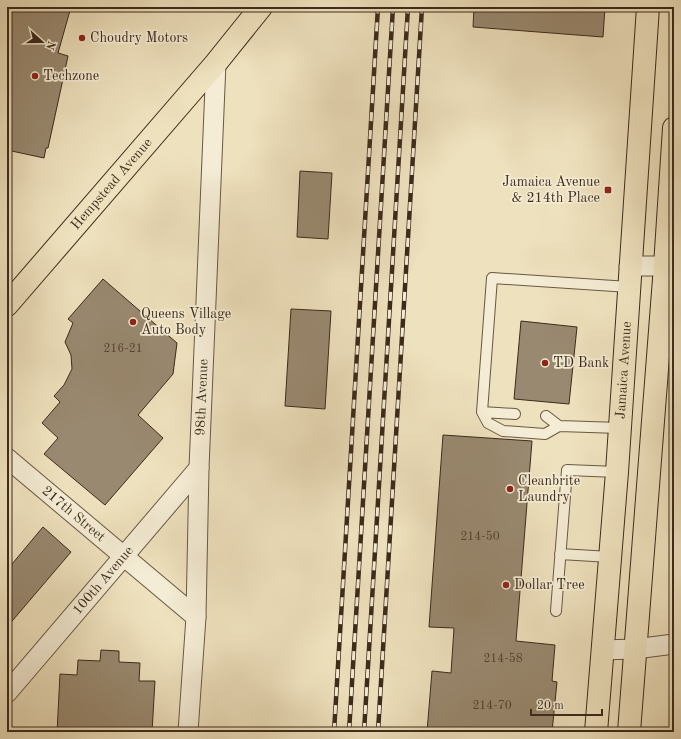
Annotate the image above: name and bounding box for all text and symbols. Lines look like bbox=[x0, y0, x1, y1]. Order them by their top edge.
north arrow bbox=[22, 22, 62, 62]
place label: Choudry Motors bbox=[90, 31, 188, 45]
marker: Choudry Motors bbox=[77, 33, 87, 43]
text: N bbox=[43, 39, 57, 51]
place label: Techzone bbox=[43, 69, 99, 83]
marker: Techzone bbox=[30, 71, 40, 81]
street label: Hempstead Avenue bbox=[68, 135, 155, 232]
place label: Jamaica Avenue & 214th Place bbox=[502, 175, 600, 205]
marker: Jamaica Avenue & 214th Place bbox=[603, 185, 613, 195]
place label: Queens Village Auto Body bbox=[141, 307, 231, 337]
marker: Queens Village Auto Body bbox=[128, 317, 138, 327]
street label: Jamaica Avenue bbox=[614, 321, 634, 419]
house number: 216-21 bbox=[103, 343, 143, 355]
place label: TD Bank bbox=[553, 356, 609, 370]
marker: TD Bank bbox=[540, 358, 550, 368]
street label: 98th Avenue bbox=[193, 359, 211, 436]
place label: Cleanbrite Laundry bbox=[518, 474, 580, 504]
street label: 217th Street bbox=[39, 484, 108, 545]
marker: Cleanbrite Laundry bbox=[505, 484, 515, 494]
house number: 214-50 bbox=[460, 530, 500, 543]
street label: 100th Avenue bbox=[70, 543, 136, 617]
place label: Dollar Tree bbox=[514, 578, 585, 592]
marker: Dollar Tree bbox=[501, 580, 511, 590]
house number: 214-58 bbox=[483, 652, 523, 665]
scale bar bbox=[531, 691, 602, 717]
house number: 214-70 bbox=[472, 700, 512, 712]
text: 20 m bbox=[537, 700, 564, 712]

